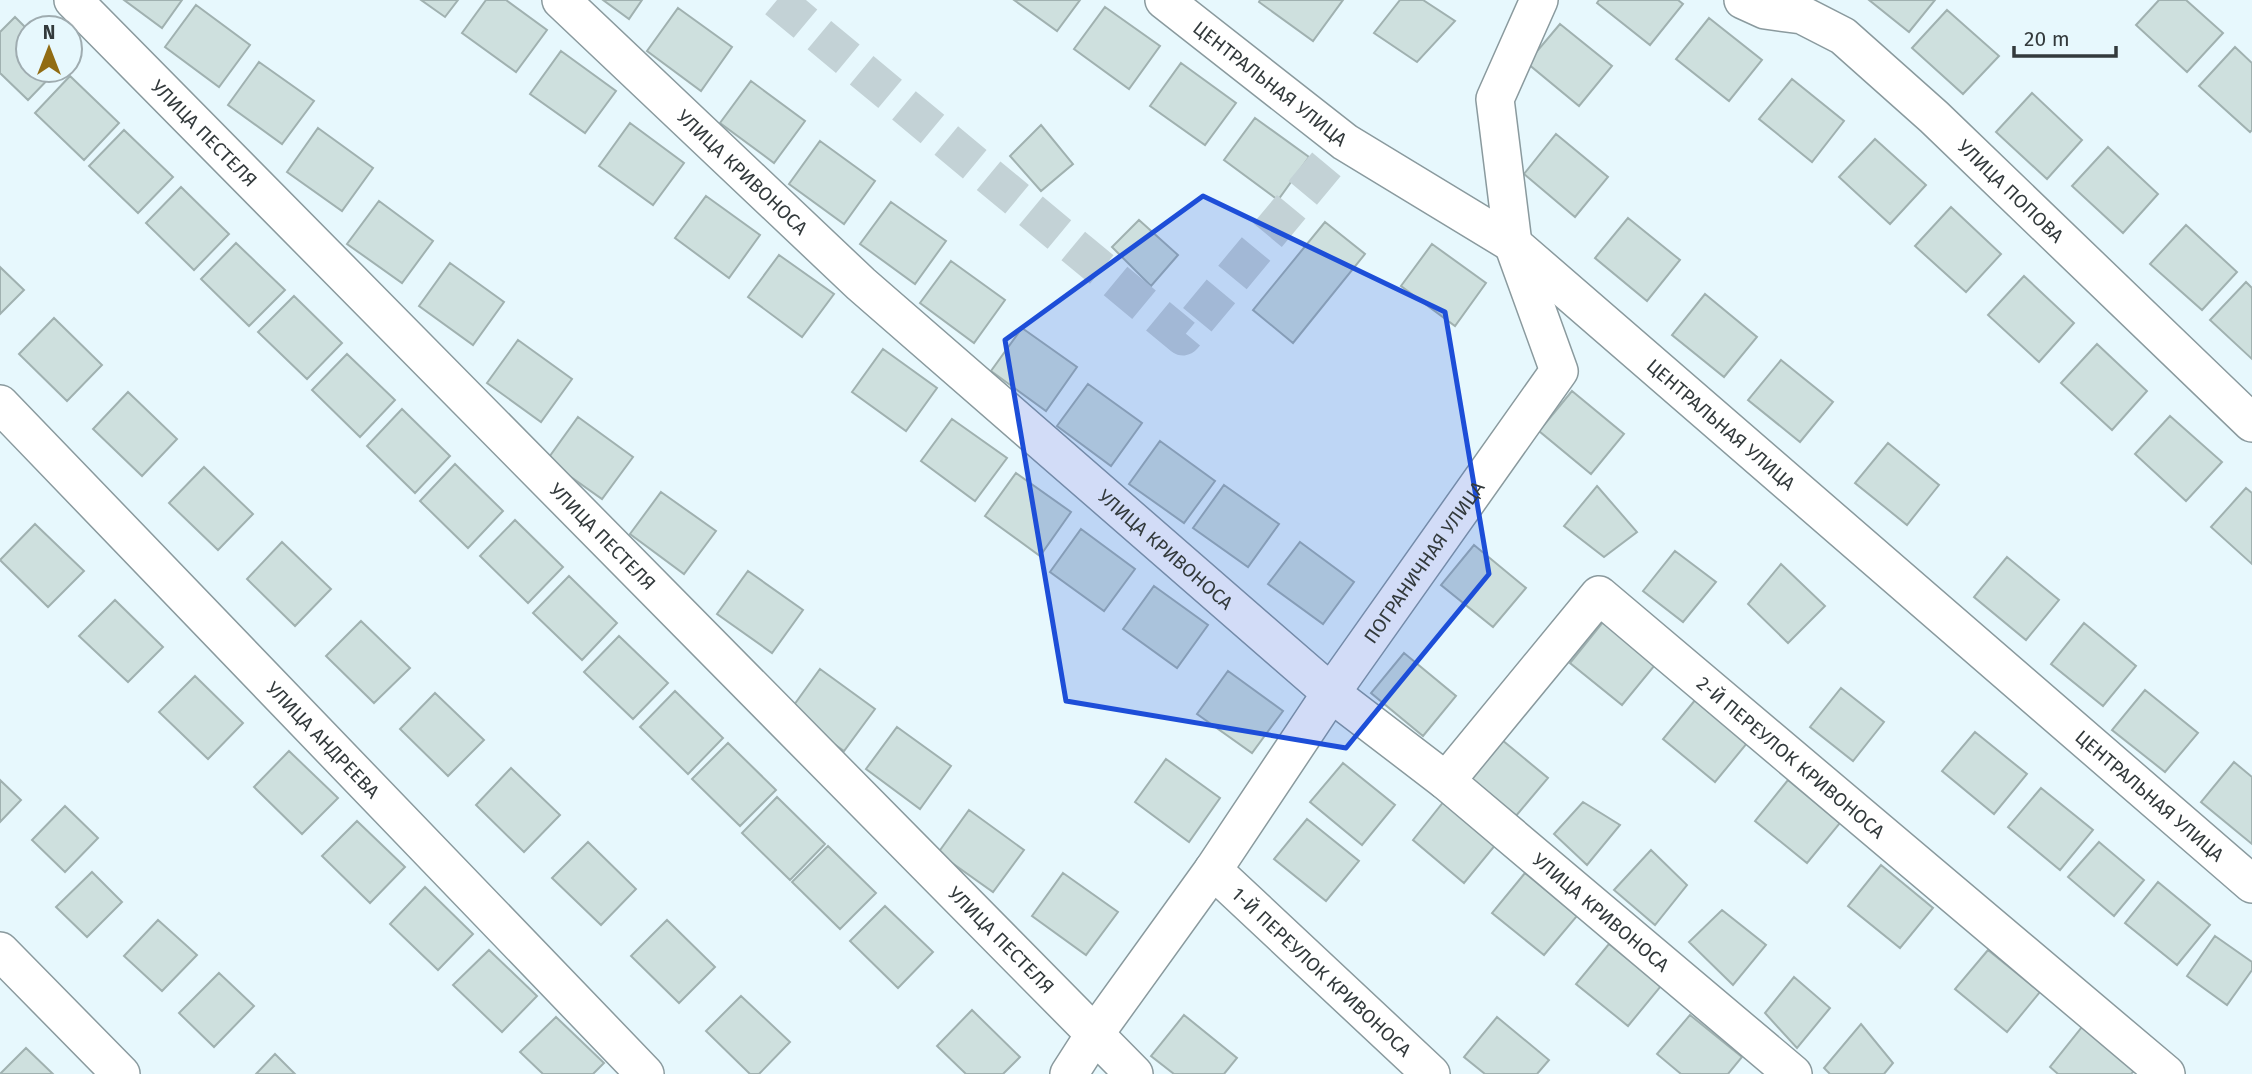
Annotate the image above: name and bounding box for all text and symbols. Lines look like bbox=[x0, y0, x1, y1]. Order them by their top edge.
north arrow bbox=[14, 14, 84, 84]
scale bar bbox=[2014, 14, 2116, 58]
street label: ЦЕНТРАЛЬНАЯ УЛИЦА bbox=[1189, 16, 1352, 151]
text: N bbox=[43, 21, 55, 44]
text: 20 m bbox=[2024, 26, 2070, 52]
street label: УЛИЦА ПЕСТЕЛЯ bbox=[147, 75, 262, 191]
street label: УЛИЦА КРИВОНОСА bbox=[672, 105, 813, 239]
street label: УЛИЦА ПОПОВА bbox=[1953, 135, 2069, 247]
street label: ЦЕНТРАЛЬНАЯ УЛИЦА bbox=[1642, 354, 1800, 495]
street label: ПОГРАНИЧНАЯ УЛИЦА bbox=[1359, 476, 1489, 647]
street label: УЛИЦА ПЕСТЕЛЯ bbox=[545, 478, 661, 595]
street label: УЛИЦА КРИВОНОСА bbox=[1093, 484, 1238, 614]
street label: 2-Й ПЕРЕУЛОК КРИВОНОСА bbox=[1692, 671, 1890, 843]
street label: УЛИЦА АНДРЕЕВА bbox=[262, 677, 385, 803]
street label: ЦЕНТРАЛЬНАЯ УЛИЦА bbox=[2071, 725, 2229, 866]
street label: УЛИЦА КРИВОНОСА bbox=[1528, 848, 1674, 976]
street label: УЛИЦА ПЕСТЕЛЯ bbox=[944, 881, 1059, 998]
street label: 1-Й ПЕРЕУЛОК КРИВОНОСА bbox=[1227, 882, 1416, 1061]

